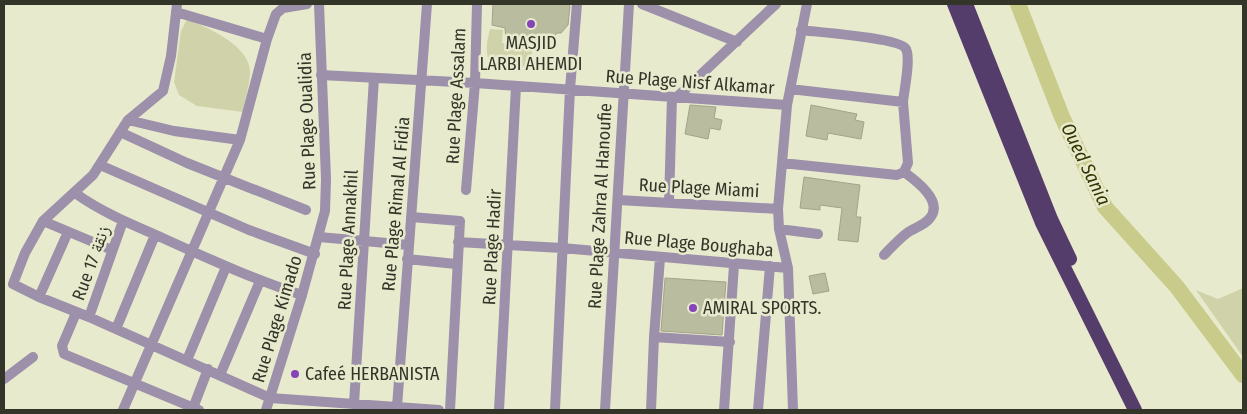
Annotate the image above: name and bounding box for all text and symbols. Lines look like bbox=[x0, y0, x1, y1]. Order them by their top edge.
marker: MASJID LARBI AHEMDI bbox=[525, 18, 537, 30]
street label: Rue Plage Assalam bbox=[441, 27, 471, 165]
place label: MASJID LARBI AHEMDI bbox=[480, 32, 582, 75]
street label: Rue Plage Oualidia bbox=[294, 52, 320, 190]
street label: Rue Plage Nisf Alkamar bbox=[605, 65, 776, 99]
street label: Rue Plage Zahra Al Hanoufie bbox=[584, 102, 616, 310]
street label: Rue Plage Rimal Al Fidia bbox=[377, 116, 415, 292]
water label: Oued Sania bbox=[1056, 119, 1116, 209]
street label: Rue Plage Annakhil bbox=[333, 169, 363, 311]
street label: Rue Plage Miami bbox=[638, 174, 760, 202]
street label: Rue Plage Hadir bbox=[478, 188, 506, 306]
street label: Rue 17 زنقة bbox=[67, 223, 115, 303]
street label: Rue Plage Boughaba bbox=[623, 227, 775, 262]
street label: Rue Plage Kimado bbox=[247, 253, 307, 385]
place label: AMIRAL SPORTS. bbox=[703, 297, 821, 319]
marker: AMIRAL SPORTS. bbox=[687, 302, 699, 314]
place label: Cafeé HERBANISTA bbox=[305, 363, 440, 385]
marker: Cafeé HERBANISTA bbox=[289, 368, 301, 380]

